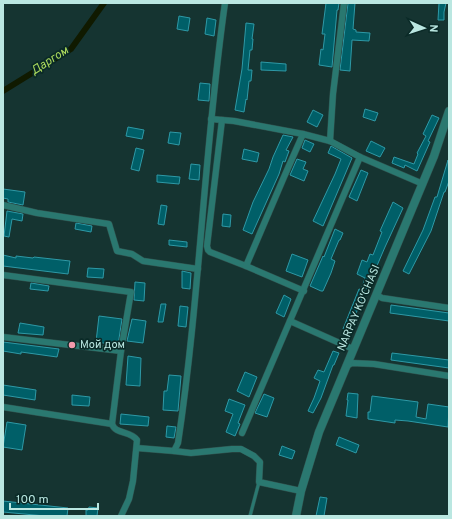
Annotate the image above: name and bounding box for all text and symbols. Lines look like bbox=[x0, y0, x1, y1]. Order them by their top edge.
north arrow bbox=[404, 8, 444, 48]
text: N bbox=[426, 24, 440, 33]
water label: Даргом bbox=[28, 42, 73, 79]
street label: NARPAY KO'CHASI bbox=[335, 263, 383, 353]
place label: Мой дом bbox=[80, 338, 125, 352]
marker: Мой дом bbox=[67, 340, 77, 350]
scale bar bbox=[10, 485, 98, 511]
text: 100 m bbox=[16, 492, 49, 508]

